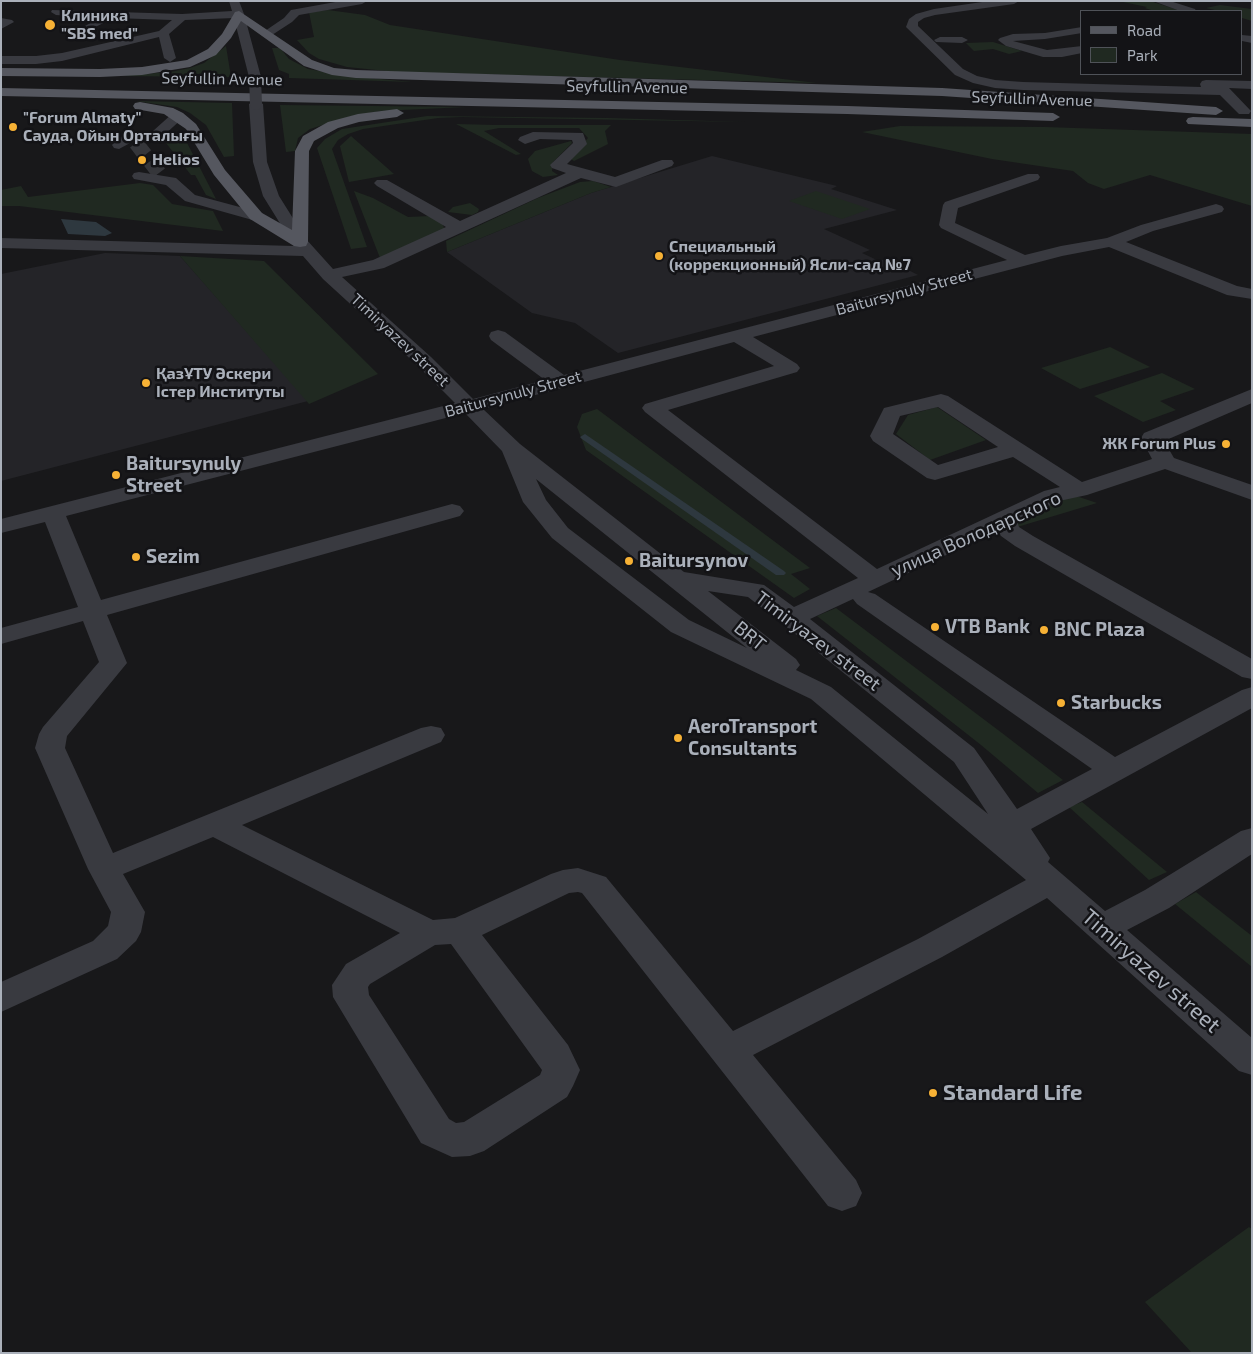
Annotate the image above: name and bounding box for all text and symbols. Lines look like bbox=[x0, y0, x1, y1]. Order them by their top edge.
place label: Клиника "SBS med" bbox=[61, 6, 138, 44]
legend bbox=[1080, 10, 1243, 75]
marker: Клиника "SBS med" bbox=[43, 18, 57, 32]
text: Road bbox=[1127, 21, 1162, 39]
text: Park bbox=[1127, 46, 1158, 64]
street label: Seyfullin Avenue bbox=[161, 68, 283, 90]
street label: Seyfullin Avenue bbox=[566, 76, 688, 98]
street label: Seyfullin Avenue bbox=[971, 87, 1093, 111]
place label: "Forum Almaty" Сауда, Ойын Орталығы bbox=[23, 108, 203, 146]
marker: "Forum Almaty" Сауда, Ойын Орталығы bbox=[7, 121, 19, 133]
place label: Helios bbox=[152, 150, 200, 170]
marker: Helios bbox=[136, 154, 148, 166]
place label: Специальный (коррекционный) Ясли-сад №7 bbox=[669, 237, 911, 275]
marker: Специальный (коррекционный) Ясли-сад №7 bbox=[653, 250, 665, 262]
street label: Baitursynuly Street bbox=[834, 265, 974, 319]
street label: Timiryazev street bbox=[347, 290, 453, 390]
place label: ҚазҰТУ Әскери Істер Институты bbox=[156, 364, 284, 402]
street label: Baitursynuly Street bbox=[443, 367, 583, 421]
marker: ҚазҰТУ Әскери Істер Институты bbox=[140, 377, 152, 389]
place label: ЖК Forum Plus bbox=[1102, 434, 1216, 454]
marker: ЖК Forum Plus bbox=[1220, 438, 1232, 450]
place label: Baitursynuly Street bbox=[126, 453, 241, 497]
marker: Baitursynuly Street bbox=[110, 469, 122, 481]
street label: улица Володарского bbox=[888, 486, 1064, 582]
place label: Sezim bbox=[146, 546, 200, 568]
place label: Baitursynov bbox=[639, 550, 748, 572]
marker: Sezim bbox=[130, 551, 142, 563]
marker: Baitursynov bbox=[623, 555, 635, 567]
street label: Timiryazev street bbox=[751, 586, 885, 696]
street label: BRT bbox=[729, 616, 771, 656]
place label: VTB Bank bbox=[945, 616, 1030, 638]
place label: BNC Plaza bbox=[1054, 619, 1145, 641]
marker: VTB Bank bbox=[929, 621, 941, 633]
marker: BNC Plaza bbox=[1038, 624, 1050, 636]
place label: Starbucks bbox=[1071, 692, 1162, 714]
marker: Starbucks bbox=[1055, 697, 1067, 709]
place label: AeroTransport Consultants bbox=[688, 716, 817, 760]
marker: AeroTransport Consultants bbox=[672, 732, 684, 744]
street label: Timiryazev street bbox=[1076, 904, 1226, 1038]
place label: Standard Life bbox=[943, 1080, 1082, 1106]
marker: Standard Life bbox=[927, 1087, 939, 1099]

